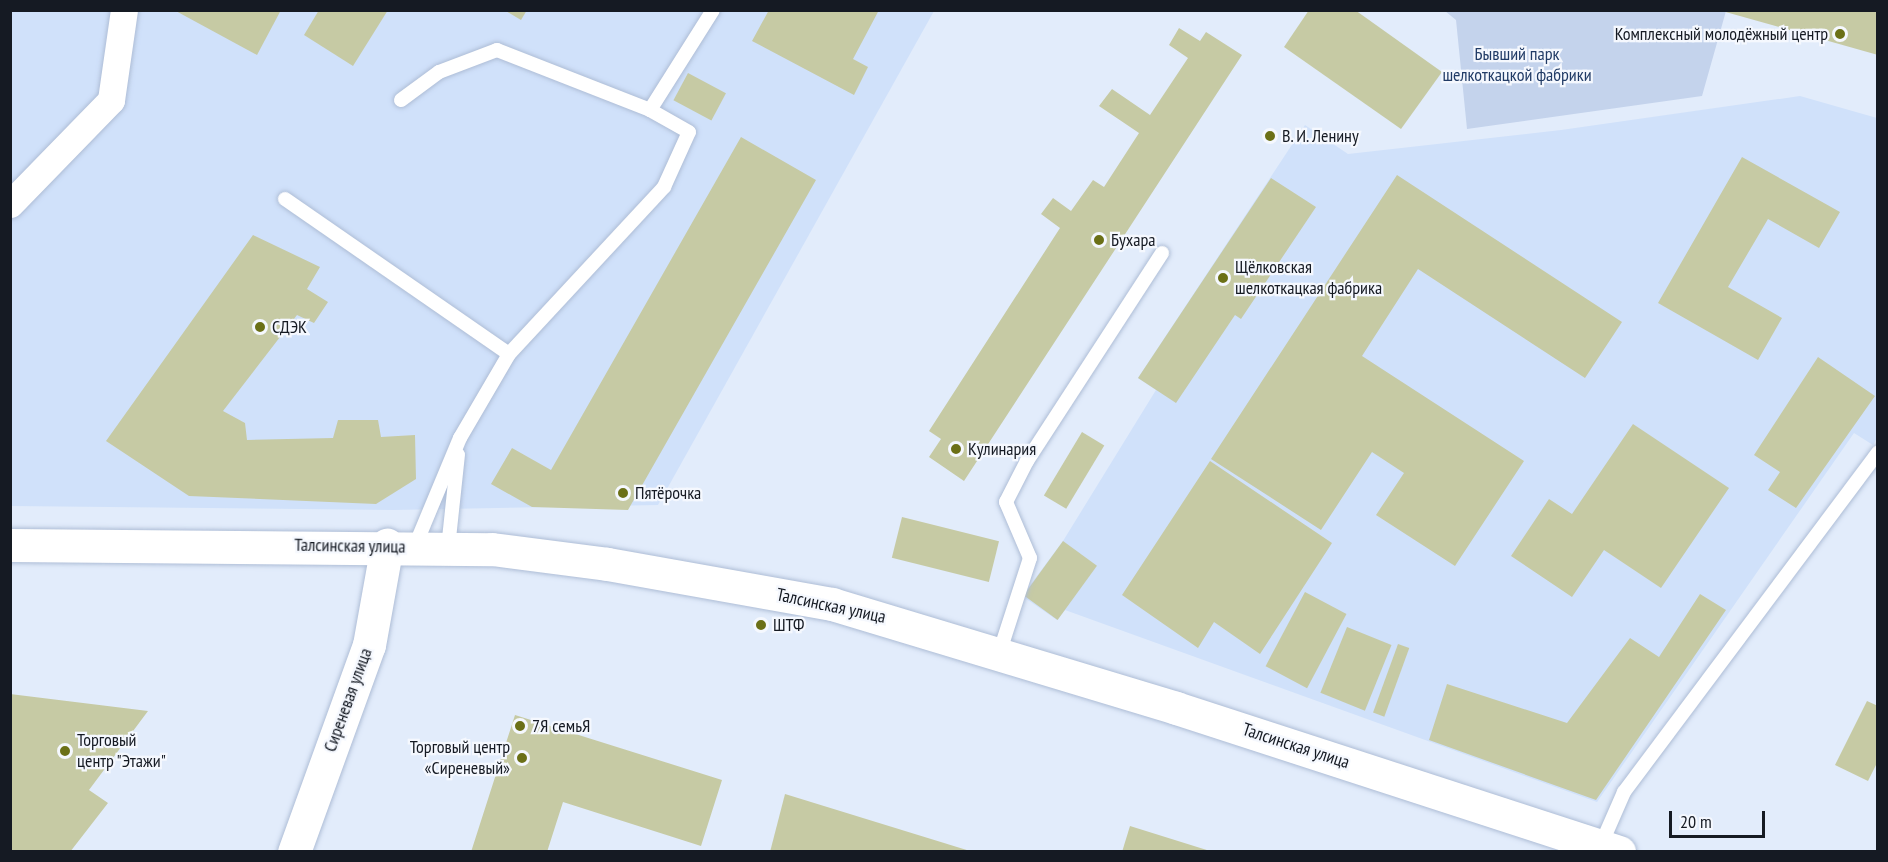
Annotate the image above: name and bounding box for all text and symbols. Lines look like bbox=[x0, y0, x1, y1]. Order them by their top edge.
place label: Комплексный молодёжный центр bbox=[1615, 23, 1828, 45]
marker: Комплексный молодёжный центр bbox=[1833, 27, 1847, 41]
park label: Бывший парк шелкоткацкой фабрики bbox=[1442, 44, 1592, 86]
place label: В. И. Ленину bbox=[1282, 125, 1361, 147]
marker: В. И. Ленину bbox=[1263, 129, 1277, 143]
place label: Бухара bbox=[1111, 229, 1155, 251]
marker: Бухара bbox=[1092, 233, 1106, 247]
place label: Щёлковская шелкоткацкая фабрика bbox=[1235, 257, 1382, 300]
marker: Щёлковская шелкоткацкая фабрика bbox=[1216, 271, 1230, 285]
place label: СДЭК bbox=[272, 316, 307, 338]
marker: СДЭК bbox=[253, 320, 267, 334]
place label: Кулинария bbox=[968, 438, 1036, 460]
marker: Кулинария bbox=[949, 442, 963, 456]
place label: Пятёрочка bbox=[635, 482, 701, 504]
marker: Пятёрочка bbox=[616, 486, 630, 500]
street label: Талсинская улица bbox=[294, 534, 406, 558]
street label: Талсинская улица bbox=[774, 584, 888, 628]
place label: ШТФ bbox=[773, 614, 804, 636]
marker: ШТФ bbox=[754, 618, 768, 632]
street label: Сиреневая улица bbox=[319, 645, 377, 755]
place label: 7Я семьЯ bbox=[532, 715, 590, 737]
marker: 7Я семьЯ bbox=[513, 719, 527, 733]
street label: Талсинская улица bbox=[1240, 719, 1352, 773]
place label: Торговый центр "Этажи" bbox=[77, 730, 167, 772]
place label: Торговый центр «Сиреневый» bbox=[410, 737, 510, 780]
marker: Торговый центр "Этажи" bbox=[58, 744, 72, 758]
marker: Торговый центр «Сиреневый» bbox=[515, 751, 529, 765]
scale bar bbox=[1672, 799, 1768, 837]
text: 20 m bbox=[1680, 810, 1712, 833]

